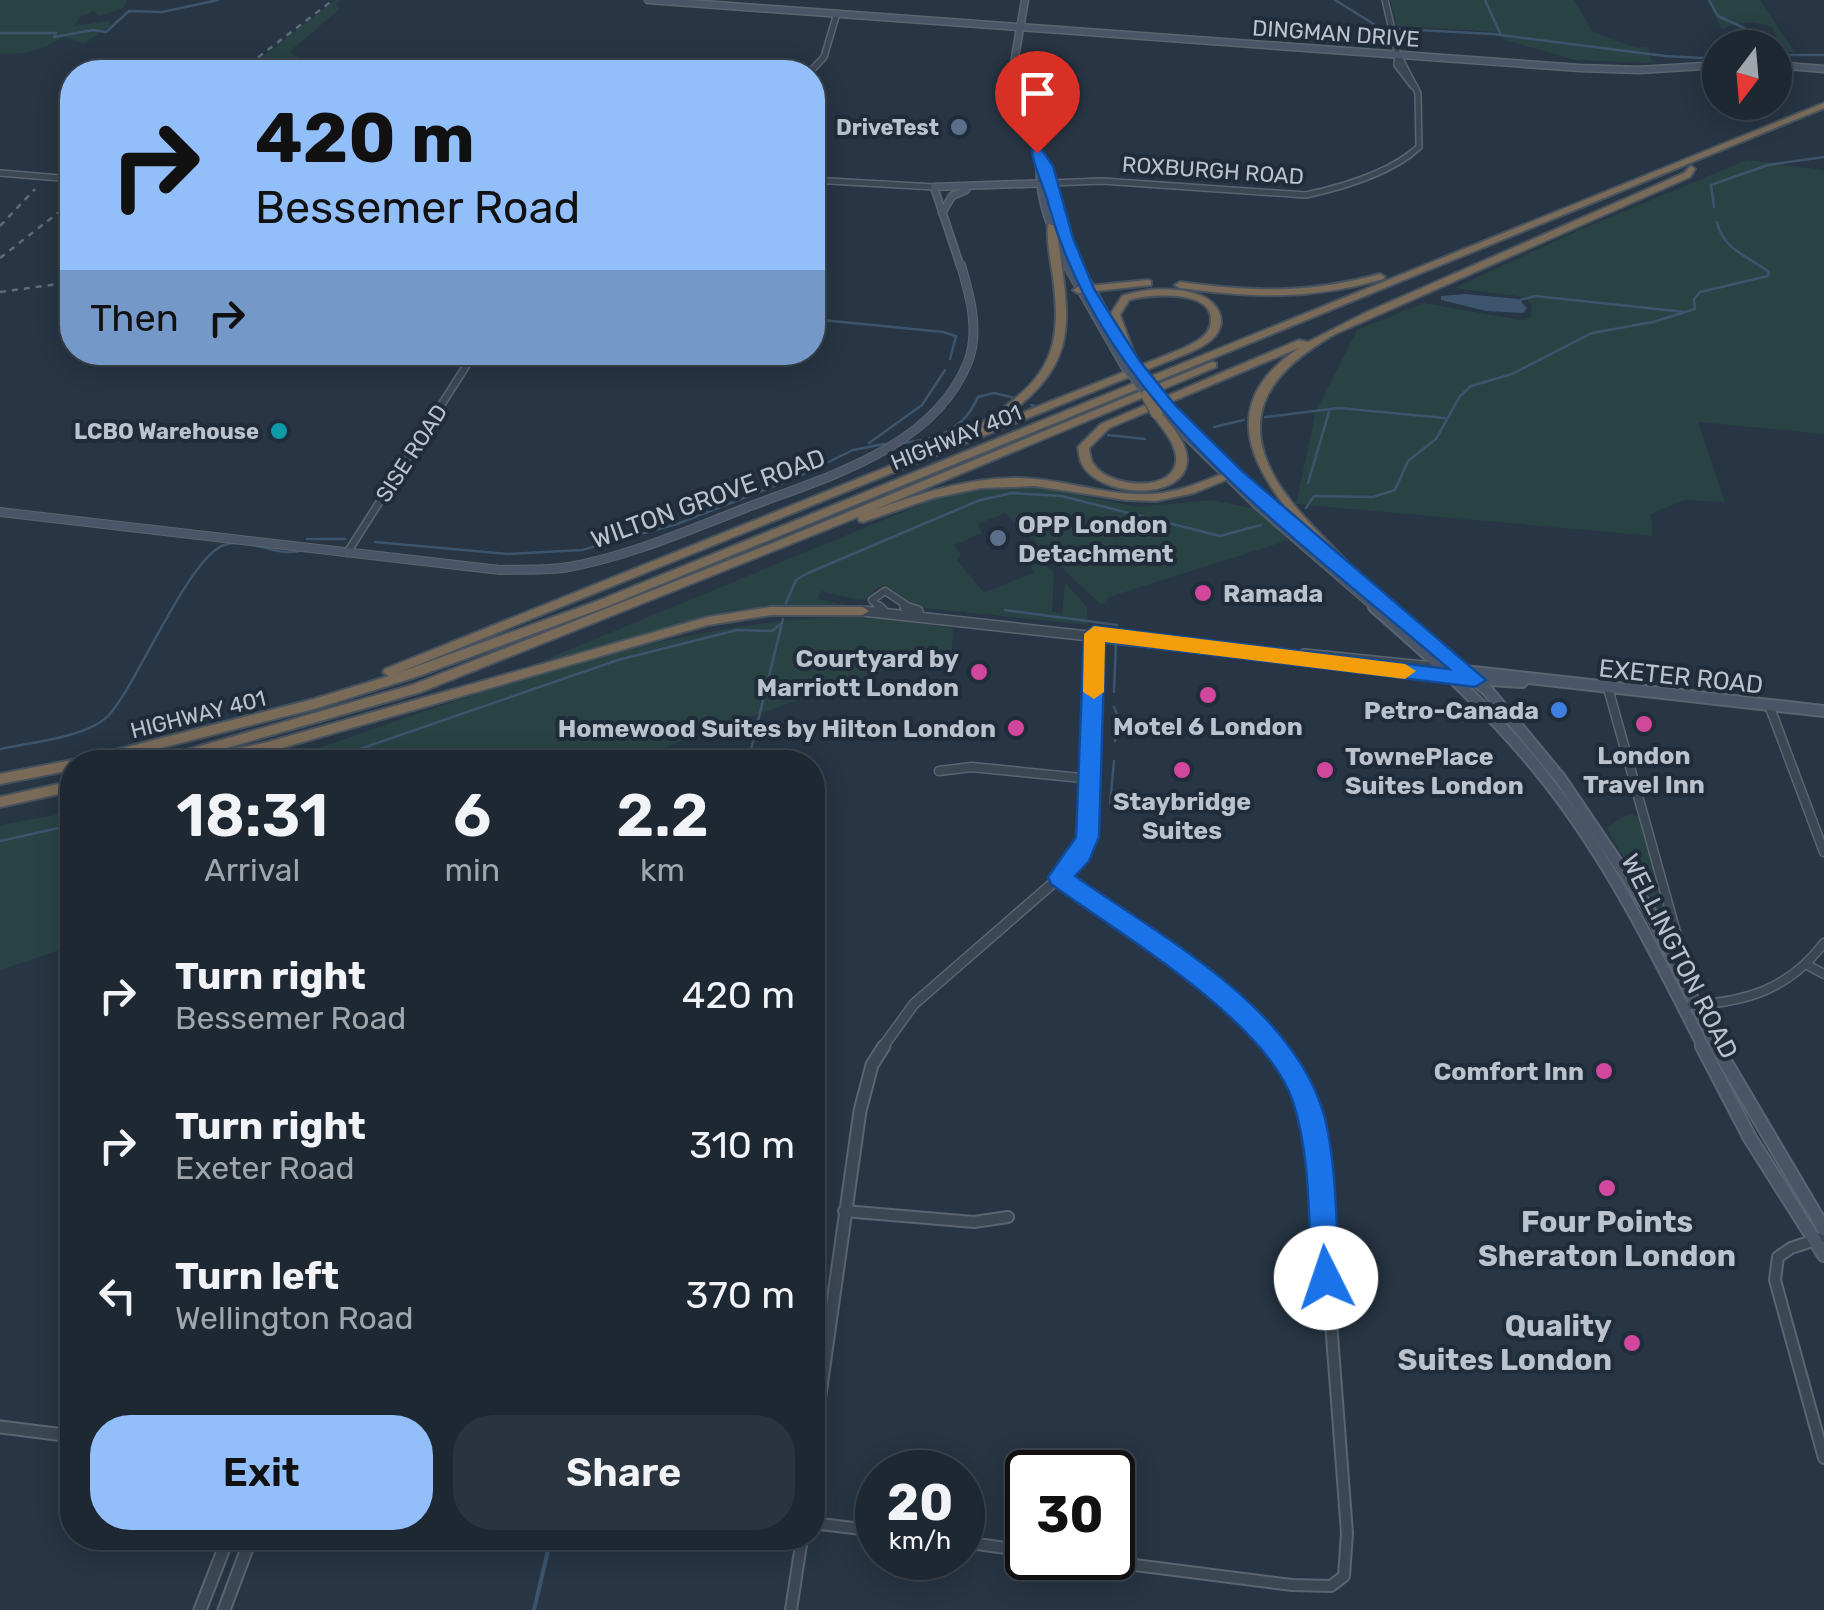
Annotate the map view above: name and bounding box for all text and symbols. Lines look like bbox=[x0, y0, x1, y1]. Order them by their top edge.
street label: DINGMAN DRIVE bbox=[1251, 14, 1421, 53]
north arrow bbox=[1702, 30, 1792, 120]
map controls bbox=[1702, 30, 1792, 120]
pin bbox=[995, 51, 1080, 154]
icon: arrive bbox=[1010, 66, 1065, 121]
text: 420 m bbox=[255, 97, 475, 180]
icon: right bbox=[90, 100, 220, 230]
place label: DriveTest bbox=[836, 114, 939, 141]
marker: DriveTest bbox=[948, 116, 970, 138]
street label: ROXBURGH ROAD bbox=[1121, 151, 1305, 190]
text: Bessemer Road bbox=[255, 181, 580, 234]
icon: right bbox=[199, 290, 254, 345]
text: Then bbox=[90, 295, 179, 341]
street label: SISE ROAD bbox=[370, 399, 453, 507]
street label: HIGHWAY 401 bbox=[887, 399, 1026, 476]
place label: LCBO Warehouse bbox=[74, 418, 259, 445]
marker: LCBO Warehouse bbox=[268, 420, 290, 442]
street label: WILTON GROVE ROAD bbox=[587, 443, 829, 554]
place label: OPP London Detachment bbox=[1018, 510, 1174, 568]
marker: OPP London Detachment bbox=[987, 527, 1009, 549]
place label: Ramada bbox=[1223, 579, 1323, 608]
marker: Ramada bbox=[1192, 582, 1214, 604]
place label: Courtyard by Marriott London bbox=[757, 644, 959, 702]
street label: EXETER ROAD bbox=[1597, 653, 1765, 700]
marker: Courtyard by Marriott London bbox=[968, 661, 990, 683]
marker: Motel 6 London bbox=[1197, 684, 1219, 706]
street label: HIGHWAY 401 bbox=[128, 685, 269, 744]
place label: Petro-Canada bbox=[1364, 696, 1539, 725]
marker: Petro-Canada bbox=[1548, 699, 1570, 721]
place label: Motel 6 London bbox=[1113, 712, 1303, 741]
marker: London Travel Inn bbox=[1633, 713, 1655, 735]
place label: Homewood Suites by Hilton London bbox=[558, 714, 996, 743]
marker: Homewood Suites by Hilton London bbox=[1005, 717, 1027, 739]
place label: London Travel Inn bbox=[1583, 741, 1705, 799]
place label: TownePlace Suites London bbox=[1345, 742, 1524, 800]
marker: Staybridge Suites bbox=[1171, 759, 1193, 781]
marker: TownePlace Suites London bbox=[1314, 759, 1336, 781]
text: 18:31 bbox=[176, 780, 328, 851]
text: 6 bbox=[453, 780, 491, 851]
text: 2.2 bbox=[616, 780, 709, 851]
place label: Staybridge Suites bbox=[1113, 787, 1251, 845]
street label: WELLINGTON ROAD bbox=[1615, 849, 1744, 1063]
text: Arrival bbox=[204, 851, 300, 889]
text: min bbox=[444, 851, 500, 889]
text: km bbox=[640, 851, 685, 889]
text: Turn right bbox=[175, 953, 366, 999]
icon: right bbox=[90, 968, 145, 1023]
text: 420 m bbox=[682, 972, 795, 1018]
text: Bessemer Road bbox=[175, 999, 406, 1037]
place label: Comfort Inn bbox=[1434, 1057, 1584, 1086]
marker: Comfort Inn bbox=[1593, 1060, 1615, 1082]
text: Turn right bbox=[175, 1103, 366, 1149]
icon: right bbox=[90, 1118, 145, 1173]
text: 310 m bbox=[689, 1122, 795, 1168]
text: Exeter Road bbox=[175, 1149, 355, 1187]
marker: Four Points Sheraton London bbox=[1596, 1177, 1618, 1199]
place label: Four Points Sheraton London bbox=[1478, 1204, 1736, 1274]
position arrow bbox=[1274, 1226, 1378, 1330]
text: Turn left bbox=[175, 1253, 339, 1299]
icon: left bbox=[90, 1268, 145, 1323]
text: 370 m bbox=[685, 1272, 795, 1318]
text: Wellington Road bbox=[175, 1299, 414, 1337]
place label: Quality Suites London bbox=[1398, 1308, 1612, 1378]
marker: Quality Suites London bbox=[1621, 1332, 1643, 1354]
button: Exit bbox=[90, 1415, 433, 1530]
button: Share bbox=[453, 1415, 795, 1530]
speed limit sign: 30 bbox=[1005, 1450, 1135, 1580]
text: 20 bbox=[887, 1473, 953, 1533]
text: km/h bbox=[889, 1526, 951, 1555]

